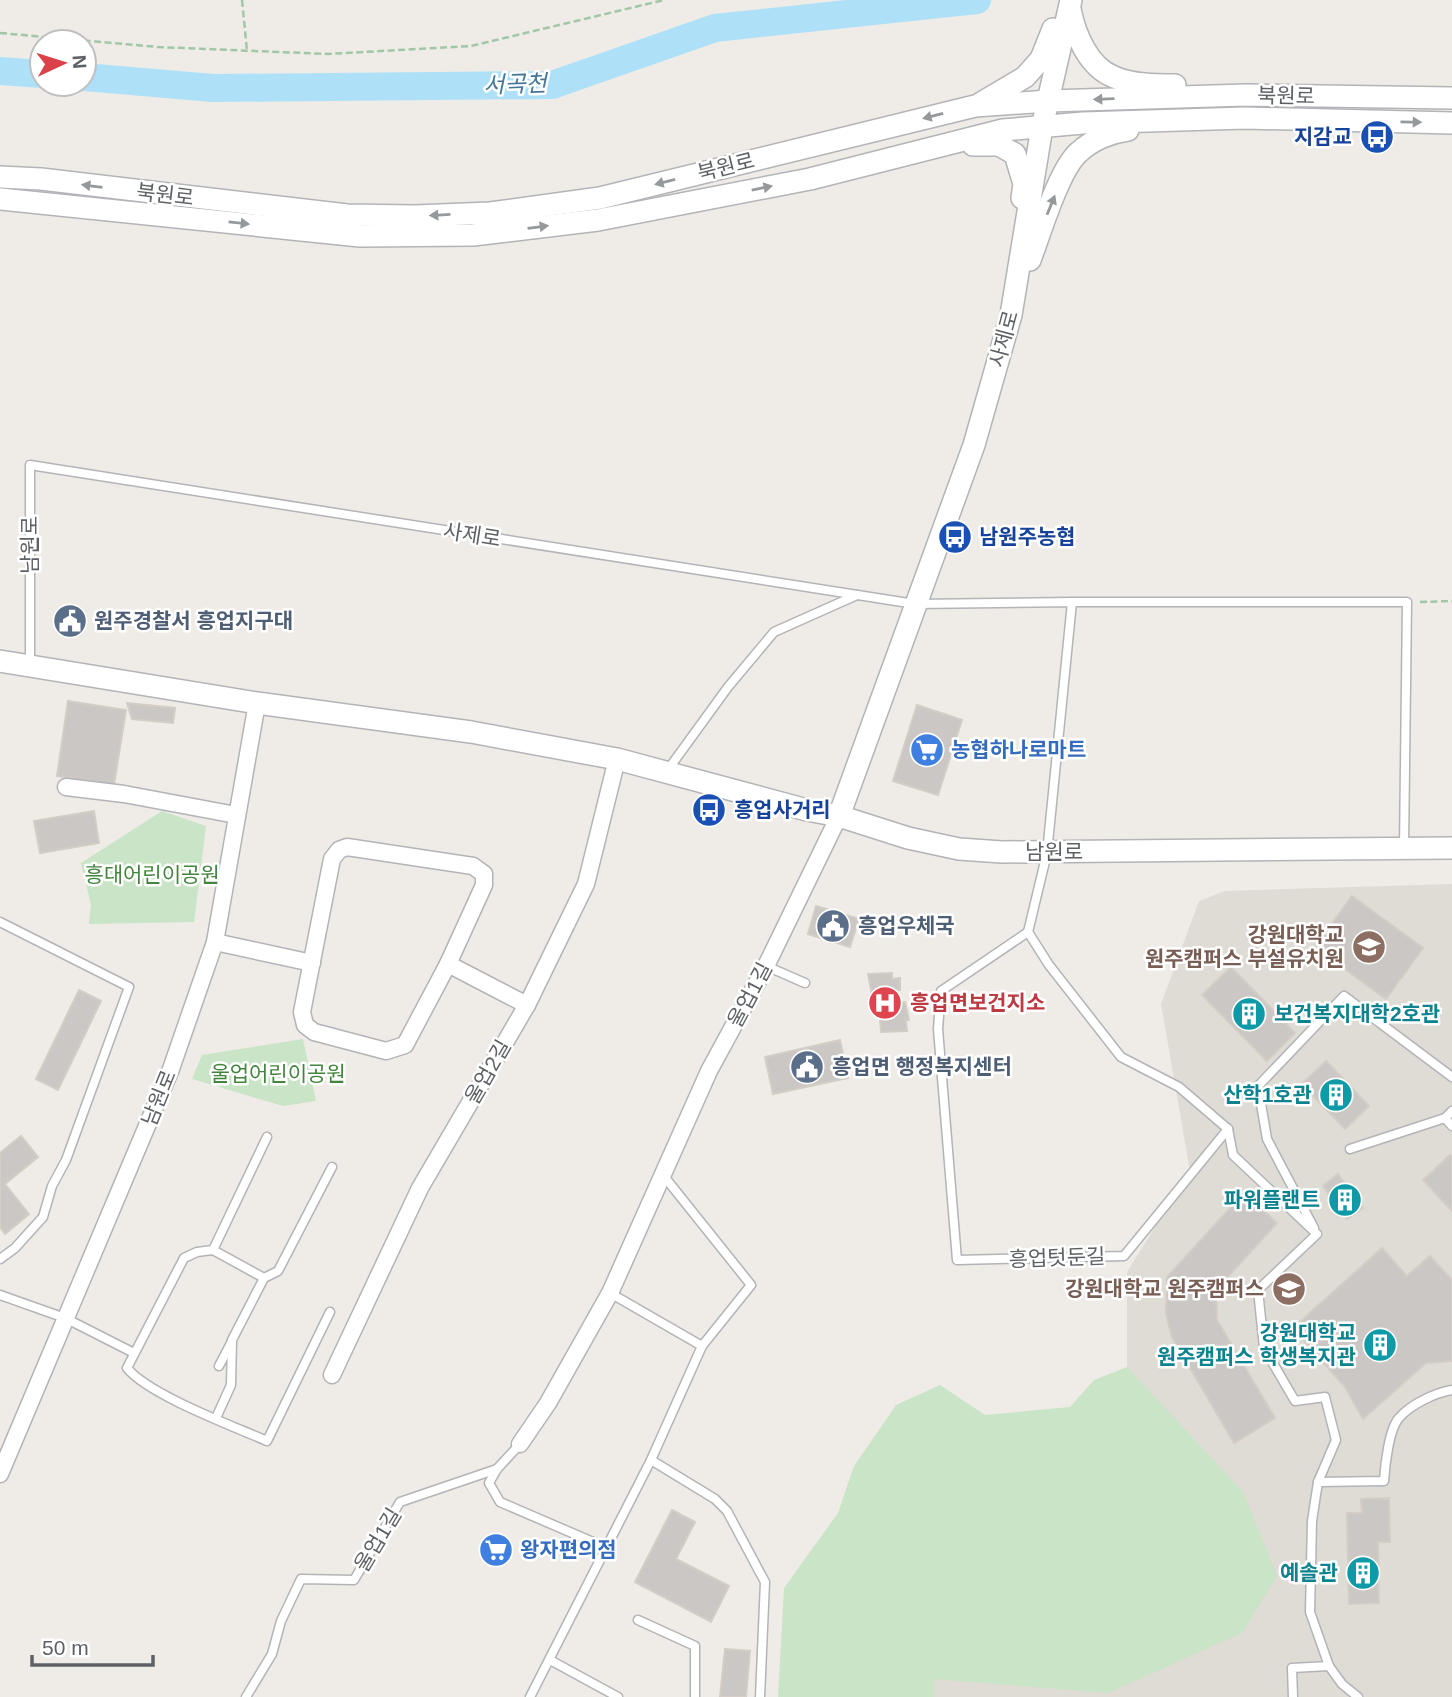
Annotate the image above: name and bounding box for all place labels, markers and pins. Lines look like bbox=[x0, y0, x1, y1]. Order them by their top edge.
bus stop icon: 지감교 bbox=[1358, 118, 1396, 156]
place label: 지감교 bbox=[1294, 125, 1352, 148]
bus stop icon: 남원주농협 bbox=[936, 518, 974, 556]
place label: 남원주농협 bbox=[979, 525, 1076, 548]
public building icon: 원주경찰서 흥업지구대 bbox=[51, 602, 89, 640]
place label: 원주경찰서 흥업지구대 bbox=[94, 609, 293, 632]
supermarket icon: 농협하나로마트 bbox=[908, 731, 946, 769]
place label: 농협하나로마트 bbox=[951, 738, 1086, 761]
bus stop icon: 흥업사거리 bbox=[690, 791, 728, 829]
place label: 흥업사거리 bbox=[734, 798, 831, 821]
public building icon: 흥업우체국 bbox=[814, 907, 852, 945]
place label: 흥업우체국 bbox=[858, 914, 955, 937]
place label: 강원대학교 원주캠퍼스 부설유치원 bbox=[1145, 923, 1344, 970]
school or university icon: 강원대학교 원주캠퍼스 부설유치원 bbox=[1350, 928, 1388, 966]
hospital icon: 흥업면보건지소 bbox=[866, 984, 904, 1022]
place label: 흥업면보건지소 bbox=[910, 991, 1045, 1014]
building icon: 보건복지대학2호관 bbox=[1230, 995, 1268, 1033]
place label: 보건복지대학2호관 bbox=[1274, 1002, 1440, 1025]
public building icon: 흥업면 행정복지센터 bbox=[788, 1048, 826, 1086]
place label: 흥업면 행정복지센터 bbox=[832, 1055, 1012, 1078]
building icon: 산학1호관 bbox=[1317, 1076, 1355, 1114]
place label: 산학1호관 bbox=[1223, 1083, 1312, 1106]
building icon: 파워플랜트 bbox=[1326, 1181, 1364, 1219]
place label: 파워플랜트 bbox=[1223, 1188, 1320, 1211]
school or university icon: 강원대학교 원주캠퍼스 bbox=[1270, 1270, 1308, 1308]
place label: 강원대학교 원주캠퍼스 bbox=[1065, 1277, 1264, 1300]
place label: 강원대학교 원주캠퍼스 학생복지관 bbox=[1157, 1321, 1356, 1368]
building icon: 강원대학교 원주캠퍼스 학생복지관 bbox=[1361, 1326, 1399, 1364]
supermarket icon: 왕자편의점 bbox=[477, 1531, 515, 1569]
place label: 왕자편의점 bbox=[520, 1538, 617, 1561]
building icon: 예솔관 bbox=[1344, 1554, 1382, 1592]
place label: 예솔관 bbox=[1280, 1561, 1338, 1584]

